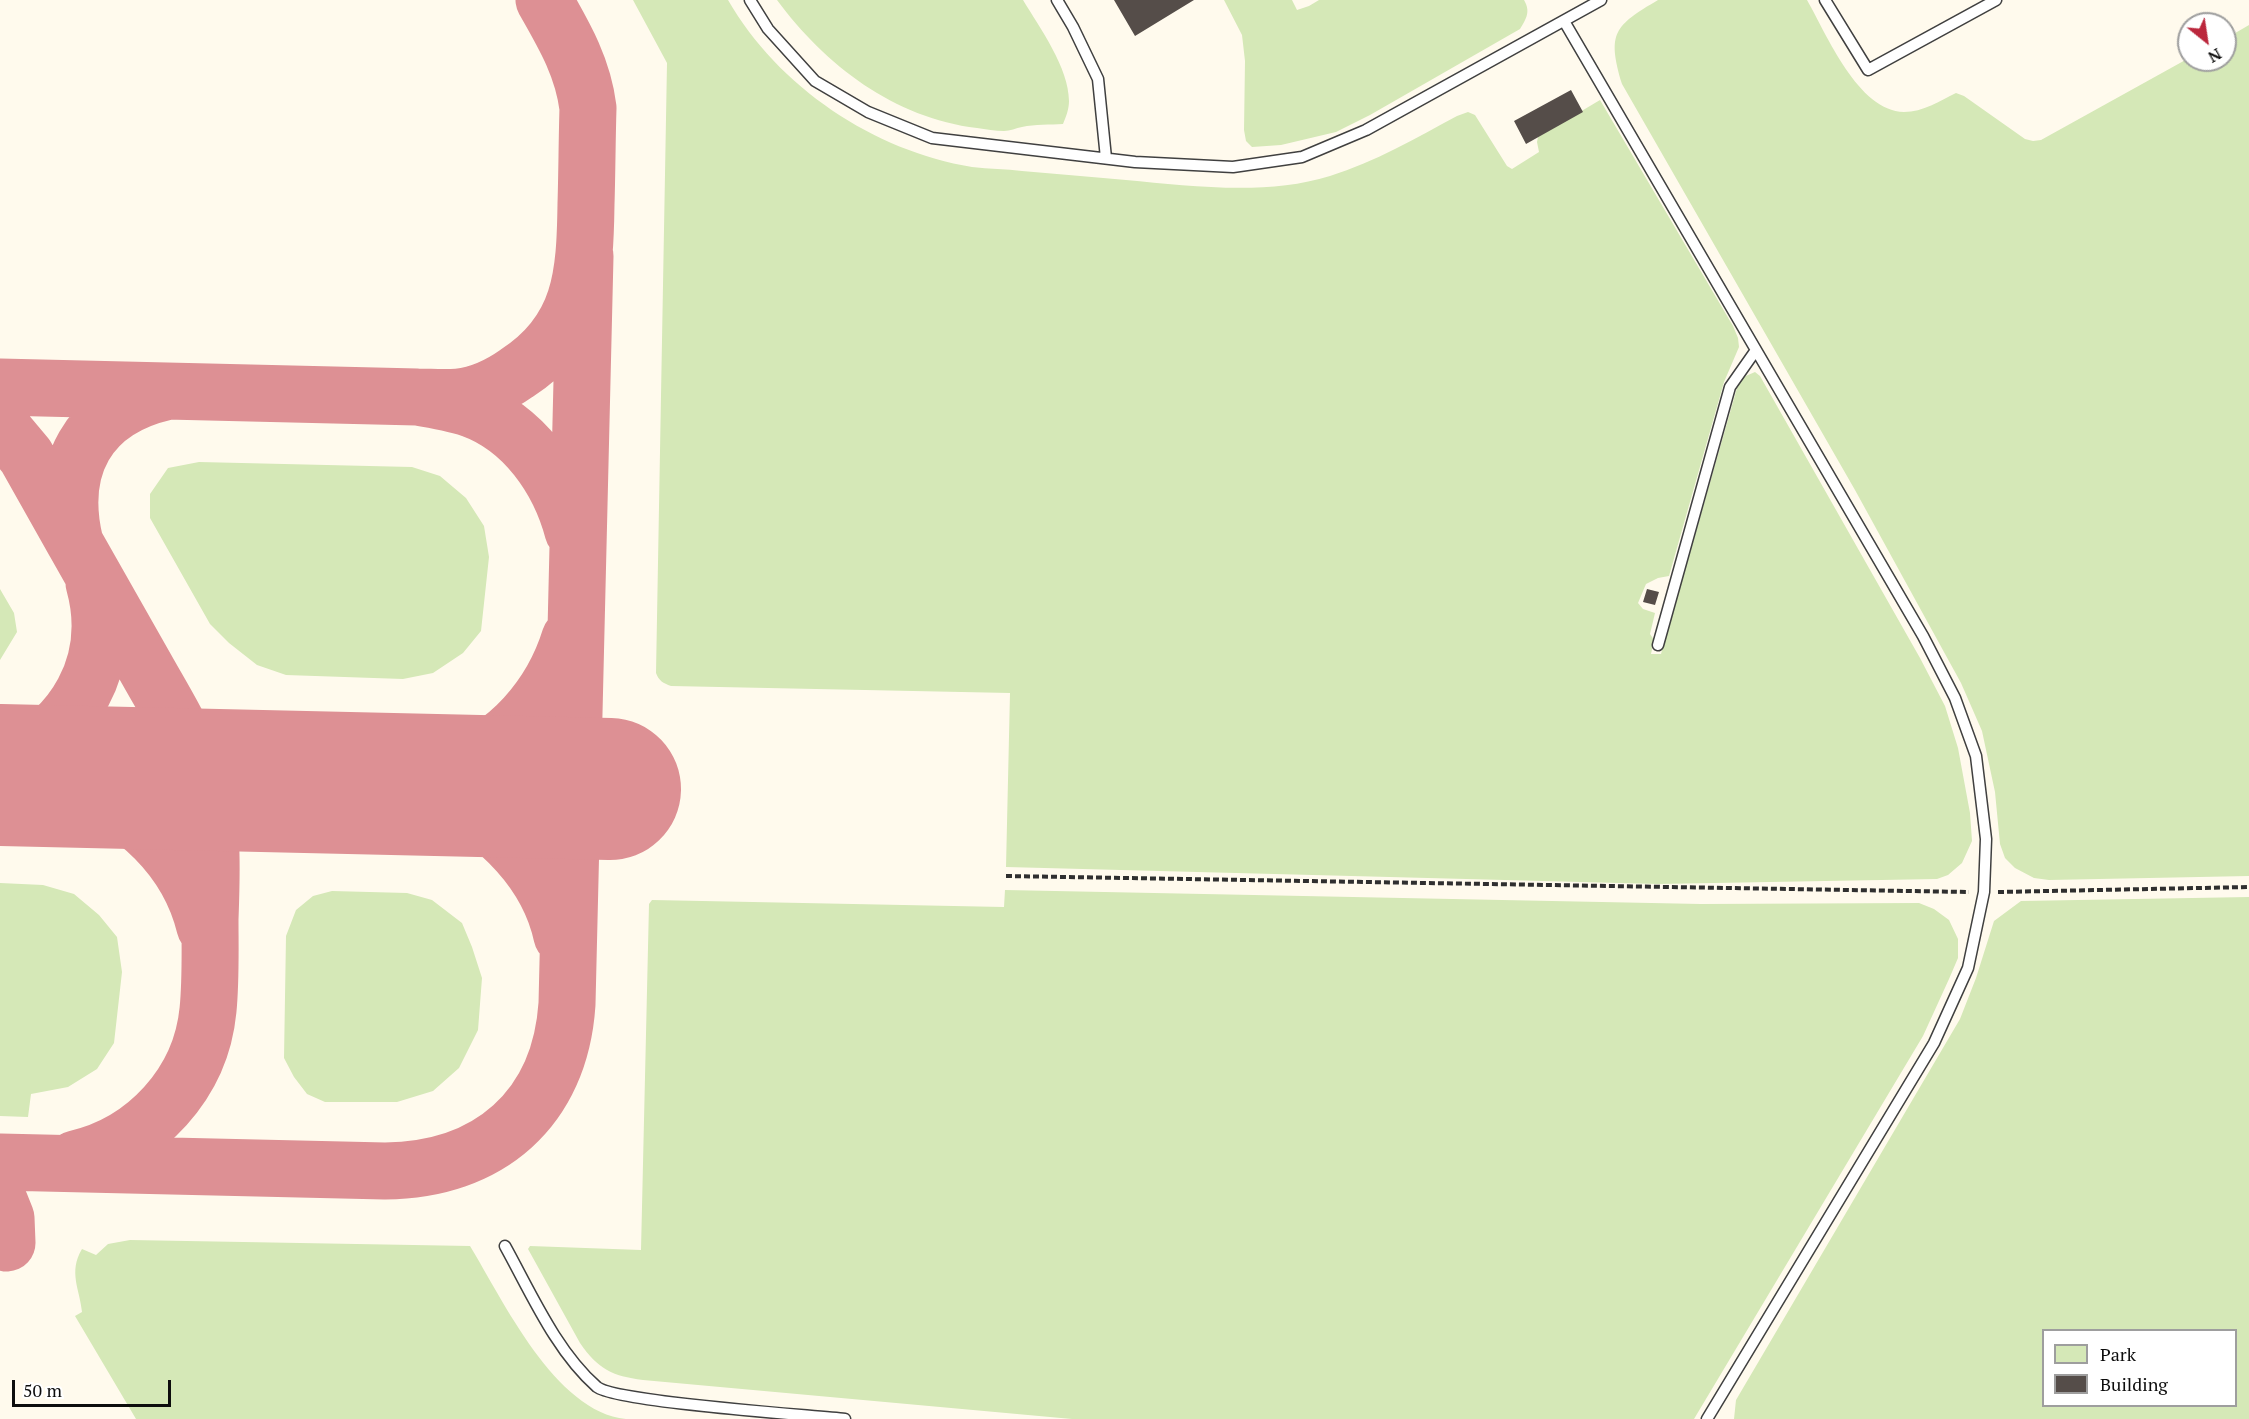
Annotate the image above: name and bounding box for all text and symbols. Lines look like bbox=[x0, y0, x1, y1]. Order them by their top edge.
north arrow bbox=[2177, 12, 2237, 72]
text: N bbox=[2204, 43, 2226, 68]
legend bbox=[2042, 1329, 2237, 1407]
text: Park bbox=[2100, 1342, 2136, 1366]
scale bar bbox=[15, 1368, 174, 1406]
text: Building bbox=[2100, 1372, 2168, 1396]
text: 50 m bbox=[23, 1378, 62, 1402]

